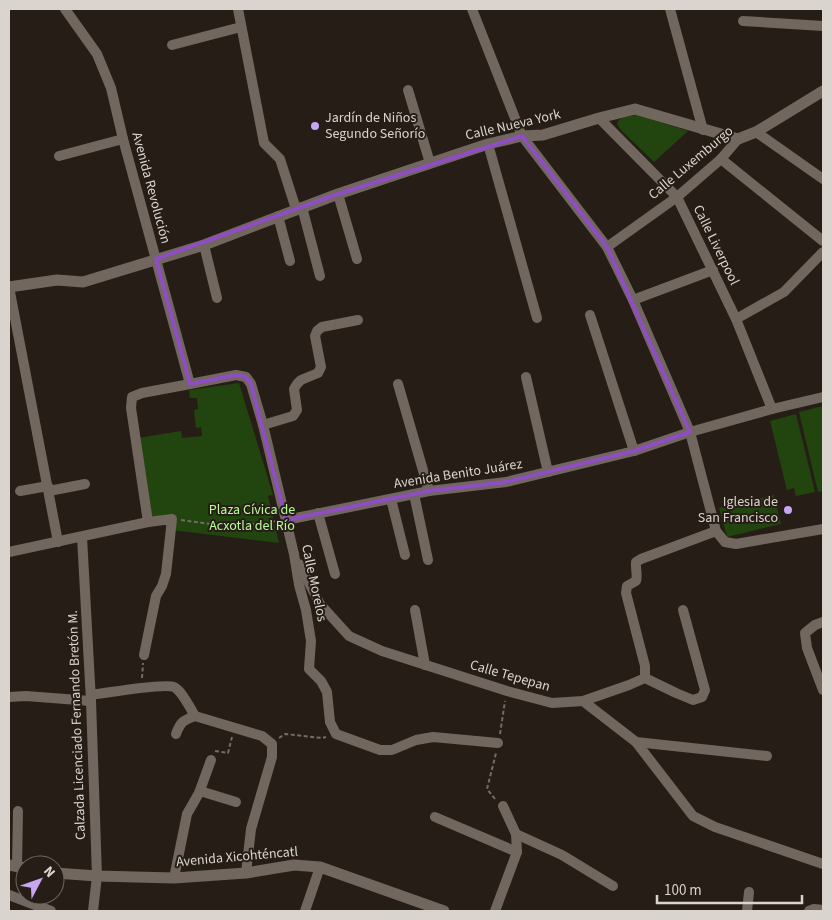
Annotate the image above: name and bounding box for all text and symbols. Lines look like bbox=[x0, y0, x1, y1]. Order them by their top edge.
street label: Calle Nueva York bbox=[463, 104, 563, 146]
place label: Jardín de Niños Segundo Señorío bbox=[325, 108, 425, 144]
marker: Jardín de Niños Segundo Señorío bbox=[309, 120, 321, 132]
street label: Calle Luxemburgo bbox=[644, 121, 738, 205]
street label: Avenida Revolución bbox=[126, 130, 176, 246]
street label: Calle Liverpool bbox=[688, 202, 744, 289]
street label: Avenida Benito Juárez bbox=[392, 454, 524, 494]
place label: Iglesia de San Francisco bbox=[698, 492, 778, 528]
park label: Plaza Cívica de Acxotla del Río bbox=[209, 500, 295, 536]
marker: Iglesia de San Francisco bbox=[782, 504, 794, 516]
street label: Calle Morelos bbox=[296, 543, 332, 624]
street label: Calzada Licenciado Fernando Bretón M. bbox=[63, 610, 91, 840]
street label: Calle Tepepan bbox=[468, 655, 552, 697]
street label: Avenida Xicohténcatl bbox=[175, 842, 299, 872]
north arrow bbox=[15, 855, 65, 905]
text: N bbox=[38, 862, 60, 882]
scale bar bbox=[657, 872, 802, 904]
text: 100 m bbox=[664, 880, 702, 901]

